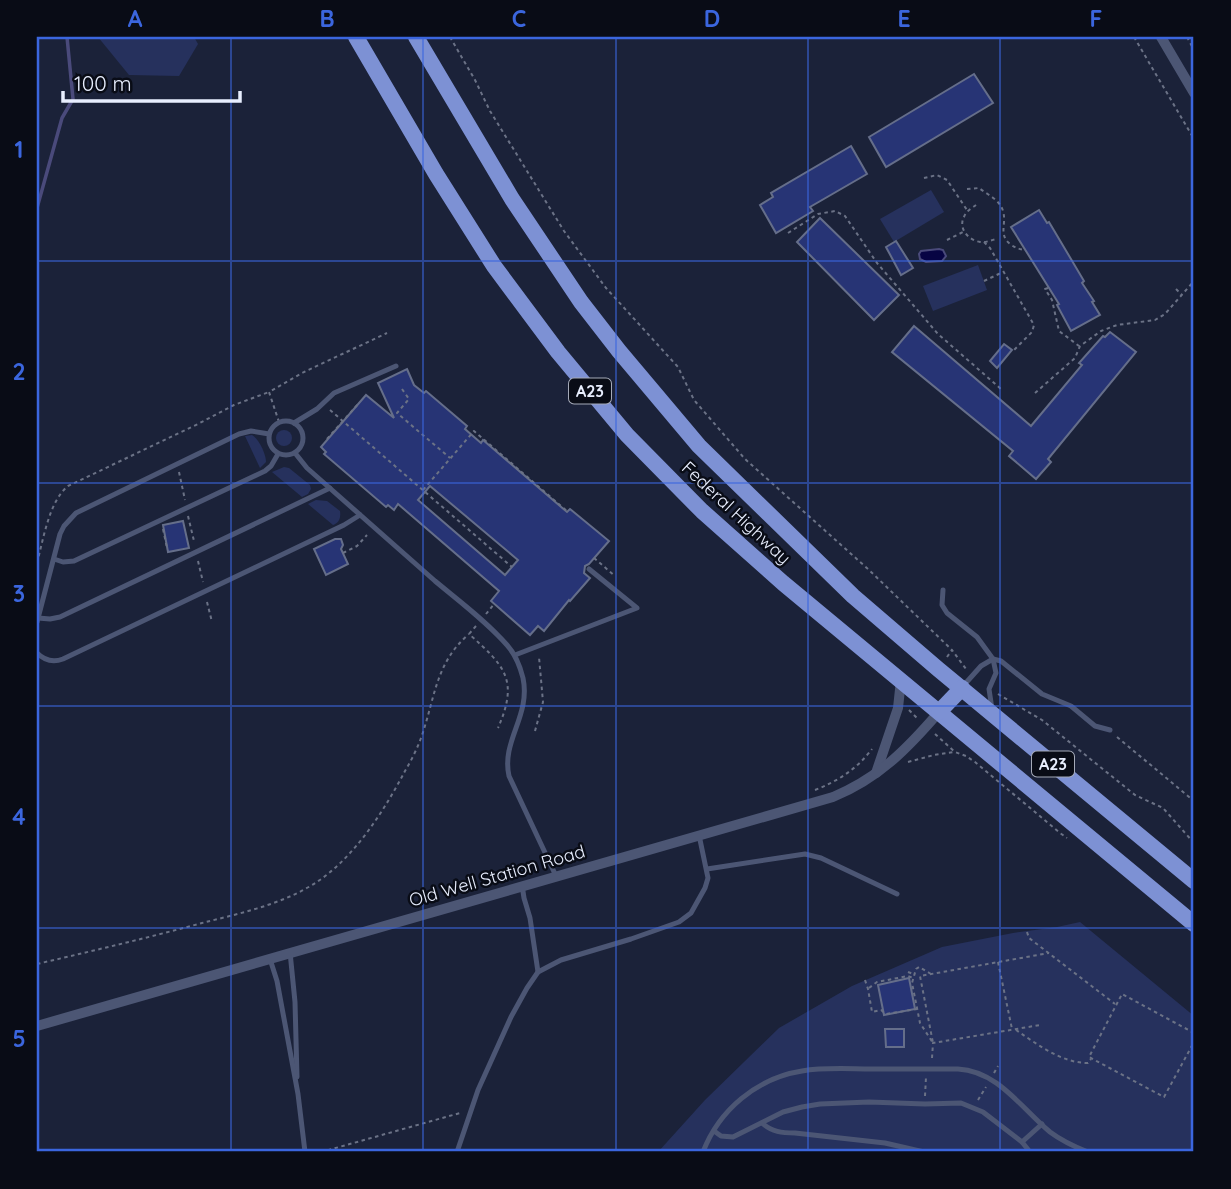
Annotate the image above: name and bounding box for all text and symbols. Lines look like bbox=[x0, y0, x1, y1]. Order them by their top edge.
text: A bbox=[128, 4, 143, 33]
text: B bbox=[319, 4, 335, 33]
text: C bbox=[512, 4, 526, 33]
text: D bbox=[704, 4, 720, 33]
text: E bbox=[897, 4, 911, 33]
text: F bbox=[1090, 4, 1102, 33]
scale bar bbox=[63, 60, 240, 104]
text: 100 m bbox=[74, 70, 132, 96]
text: 1 bbox=[15, 135, 23, 164]
text: 2 bbox=[12, 357, 26, 386]
road number: A23 bbox=[569, 378, 611, 404]
street label: Federal Highway bbox=[677, 456, 796, 569]
text: 3 bbox=[13, 579, 25, 608]
road number: A23 bbox=[1032, 751, 1074, 776]
text: 4 bbox=[12, 802, 26, 831]
street label: Old Well Station Road bbox=[406, 839, 587, 912]
text: 5 bbox=[12, 1024, 26, 1053]

